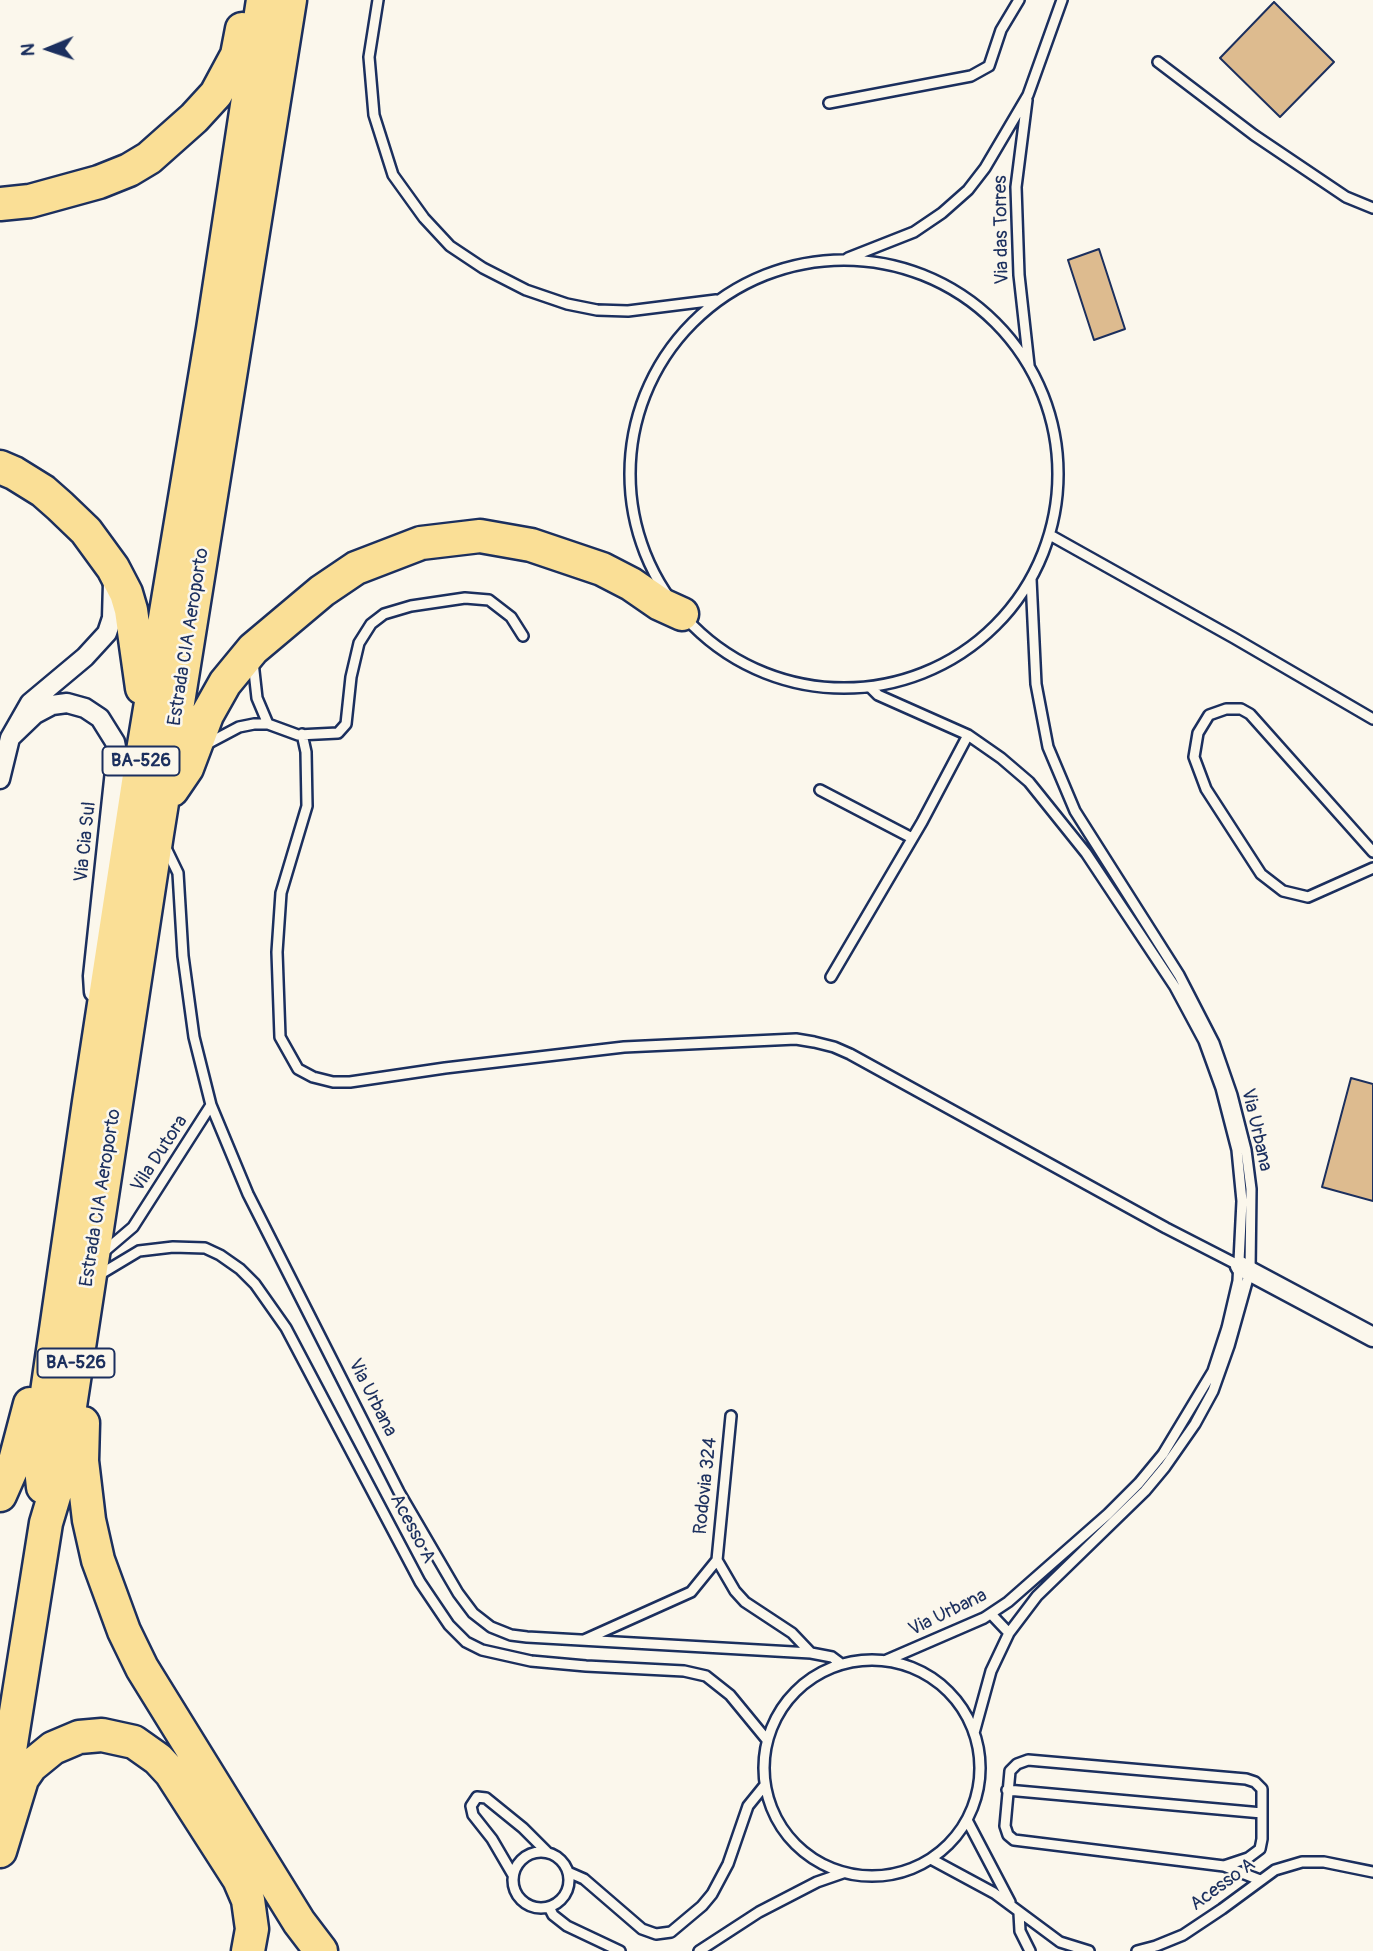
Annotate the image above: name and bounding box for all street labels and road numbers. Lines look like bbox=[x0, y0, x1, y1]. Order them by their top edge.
street label: Via das Torres bbox=[990, 175, 1014, 285]
street label: Estrada CIA Aeroporto bbox=[164, 546, 214, 728]
road number: BA-526 bbox=[102, 746, 180, 776]
street label: Via Cia Sul bbox=[70, 801, 102, 883]
street label: Via Urbana bbox=[1235, 1086, 1277, 1174]
street label: Estrada CIA Aeroporto bbox=[76, 1107, 126, 1289]
street label: Vila Dutora bbox=[127, 1111, 193, 1197]
road number: BA-526 bbox=[38, 1348, 114, 1378]
street label: Via Urbana bbox=[343, 1355, 401, 1441]
street label: Rodovia 324 bbox=[690, 1436, 722, 1536]
street label: Acesso A bbox=[384, 1491, 440, 1567]
street label: Via Urbana bbox=[905, 1584, 991, 1642]
street label: Acesso A bbox=[1186, 1854, 1260, 1916]

